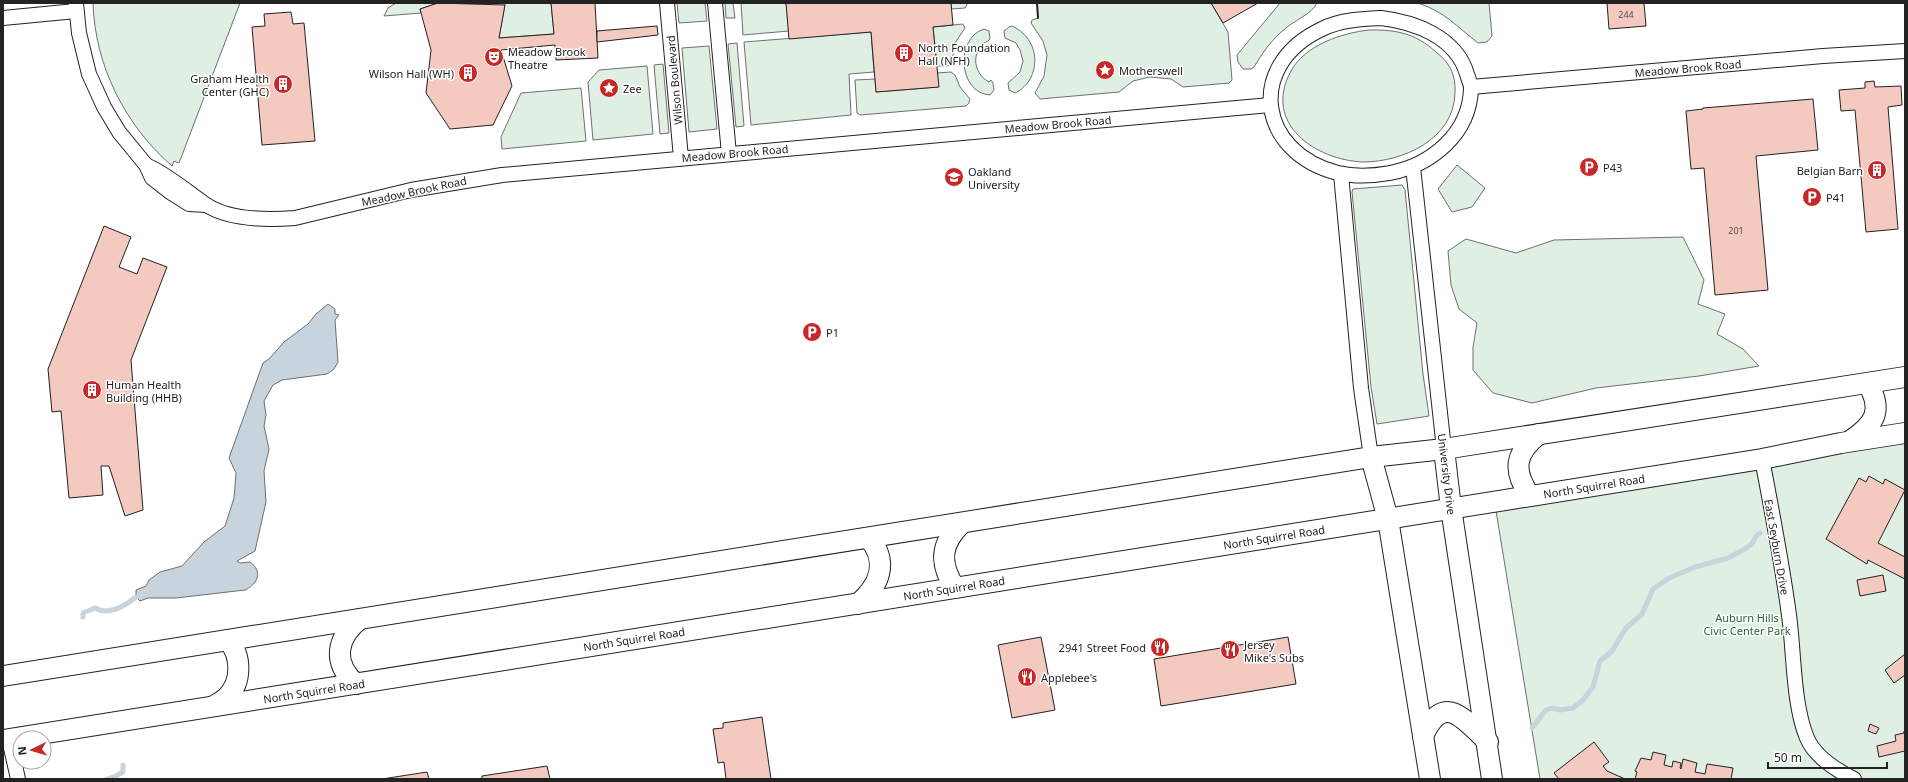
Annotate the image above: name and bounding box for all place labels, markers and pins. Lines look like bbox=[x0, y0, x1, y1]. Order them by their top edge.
place label: North Foundation Hall (NFH) bbox=[918, 40, 1010, 68]
building icon: North Foundation Hall (NFH) bbox=[893, 42, 915, 64]
place label: Meadow Brook Theatre bbox=[508, 44, 586, 72]
theatre icon: Meadow Brook Theatre bbox=[483, 46, 505, 68]
place icon: Motherswell bbox=[1094, 59, 1116, 81]
building icon: Wilson Hall (WH) bbox=[457, 62, 479, 84]
place label: Motherswell bbox=[1119, 63, 1183, 78]
place label: Wilson Hall (WH) bbox=[369, 66, 454, 81]
place label: Graham Health Center (GHC) bbox=[190, 71, 269, 99]
building icon: Graham Health Center (GHC) bbox=[272, 73, 294, 95]
place icon: Zee bbox=[598, 77, 620, 99]
place label: Zee bbox=[623, 81, 642, 96]
parking icon: P43 bbox=[1578, 156, 1600, 178]
building icon: Belgian Barn bbox=[1866, 159, 1888, 181]
place label: P43 bbox=[1603, 160, 1622, 175]
place label: Belgian Barn bbox=[1797, 163, 1863, 178]
place label: Oakland University bbox=[968, 164, 1020, 192]
school or university icon: Oakland University bbox=[943, 166, 965, 188]
parking icon: P41 bbox=[1801, 186, 1823, 208]
place label: P41 bbox=[1826, 190, 1845, 205]
parking icon: P1 bbox=[801, 321, 823, 343]
place label: P1 bbox=[826, 325, 839, 340]
place label: Human Health Building (HHB) bbox=[106, 377, 182, 405]
building icon: Human Health Building (HHB) bbox=[81, 379, 103, 401]
restaurant icon: 2941 Street Food bbox=[1149, 636, 1171, 658]
place label: Jersey Mike's Subs bbox=[1243, 637, 1304, 665]
restaurant icon: Jersey Mike's Subs bbox=[1219, 639, 1241, 661]
place label: 2941 Street Food bbox=[1059, 640, 1146, 655]
restaurant icon: Applebee's bbox=[1016, 666, 1038, 688]
place label: Applebee's bbox=[1041, 670, 1097, 685]

